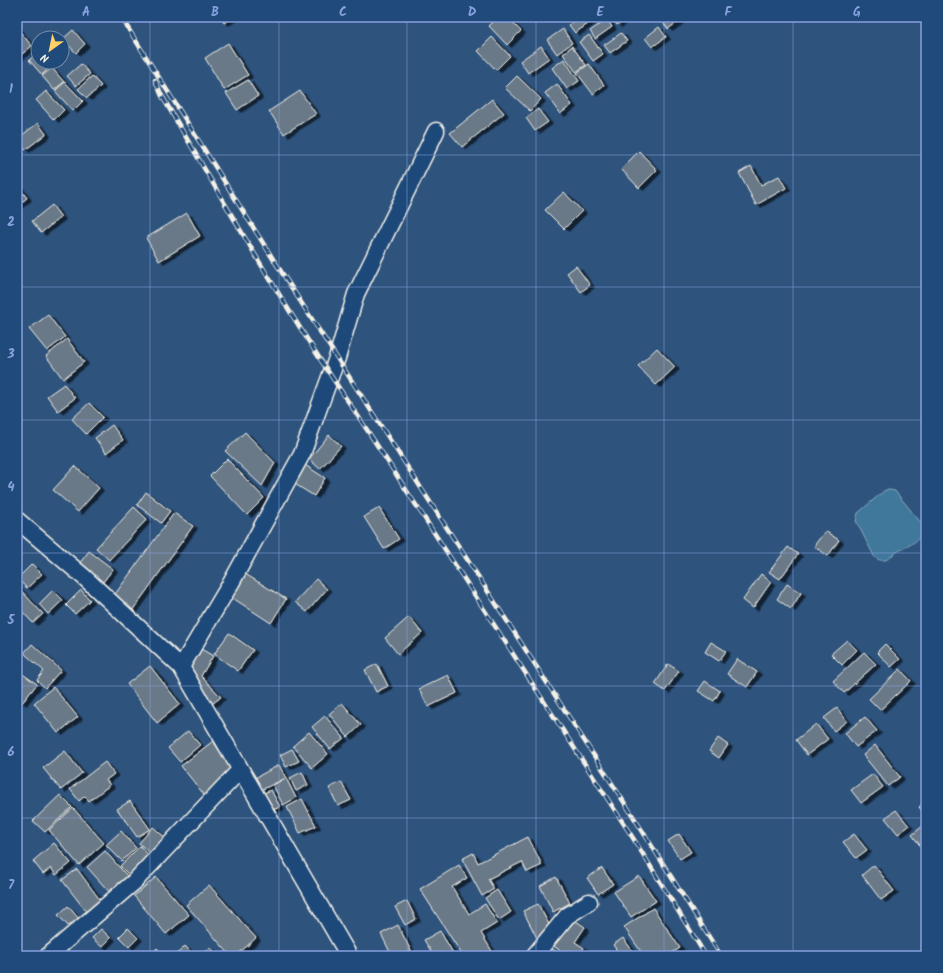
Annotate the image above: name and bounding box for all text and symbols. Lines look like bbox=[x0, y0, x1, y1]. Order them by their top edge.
text: A bbox=[82, 2, 90, 23]
text: B bbox=[211, 2, 219, 23]
text: C bbox=[339, 2, 347, 23]
text: D bbox=[468, 2, 477, 23]
text: E bbox=[596, 2, 604, 23]
text: F bbox=[724, 2, 732, 23]
text: G bbox=[853, 2, 861, 23]
north arrow bbox=[30, 30, 70, 70]
text: N bbox=[37, 48, 53, 67]
text: 1 bbox=[9, 79, 13, 100]
text: 2 bbox=[7, 212, 15, 233]
text: 3 bbox=[6, 344, 15, 365]
text: 4 bbox=[7, 477, 15, 498]
text: 5 bbox=[7, 610, 16, 631]
text: 6 bbox=[7, 742, 15, 763]
text: 7 bbox=[8, 875, 15, 896]

